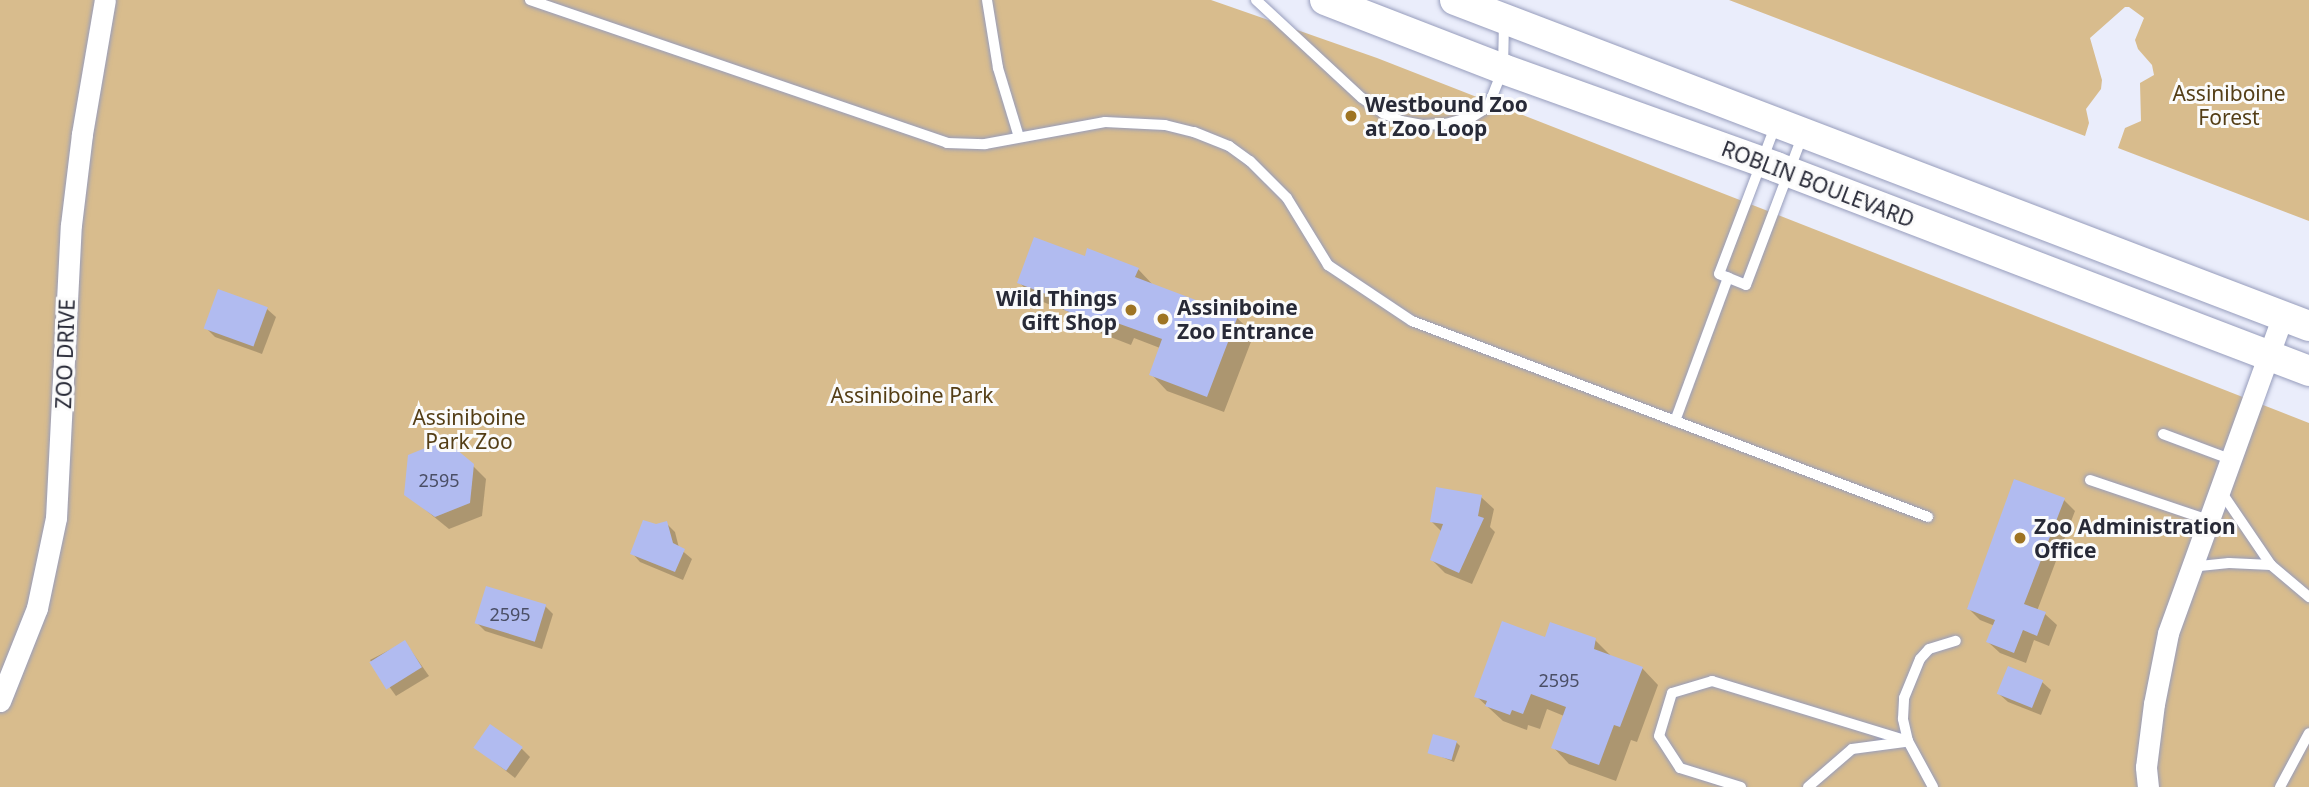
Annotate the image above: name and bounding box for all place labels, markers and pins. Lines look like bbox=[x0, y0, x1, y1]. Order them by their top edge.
place label: Westbound Zoo at Zoo Loop bbox=[1365, 91, 1528, 141]
marker: Westbound Zoo at Zoo Loop bbox=[1343, 108, 1359, 124]
place label: Wild Things Gift Shop bbox=[996, 285, 1117, 335]
place label: Assiniboine Zoo Entrance bbox=[1177, 294, 1314, 344]
marker: Wild Things Gift Shop bbox=[1123, 302, 1139, 318]
marker: Assiniboine Zoo Entrance bbox=[1155, 311, 1171, 327]
place label: Zoo Administration Office bbox=[2034, 513, 2236, 563]
marker: Zoo Administration Office bbox=[2012, 530, 2028, 546]

